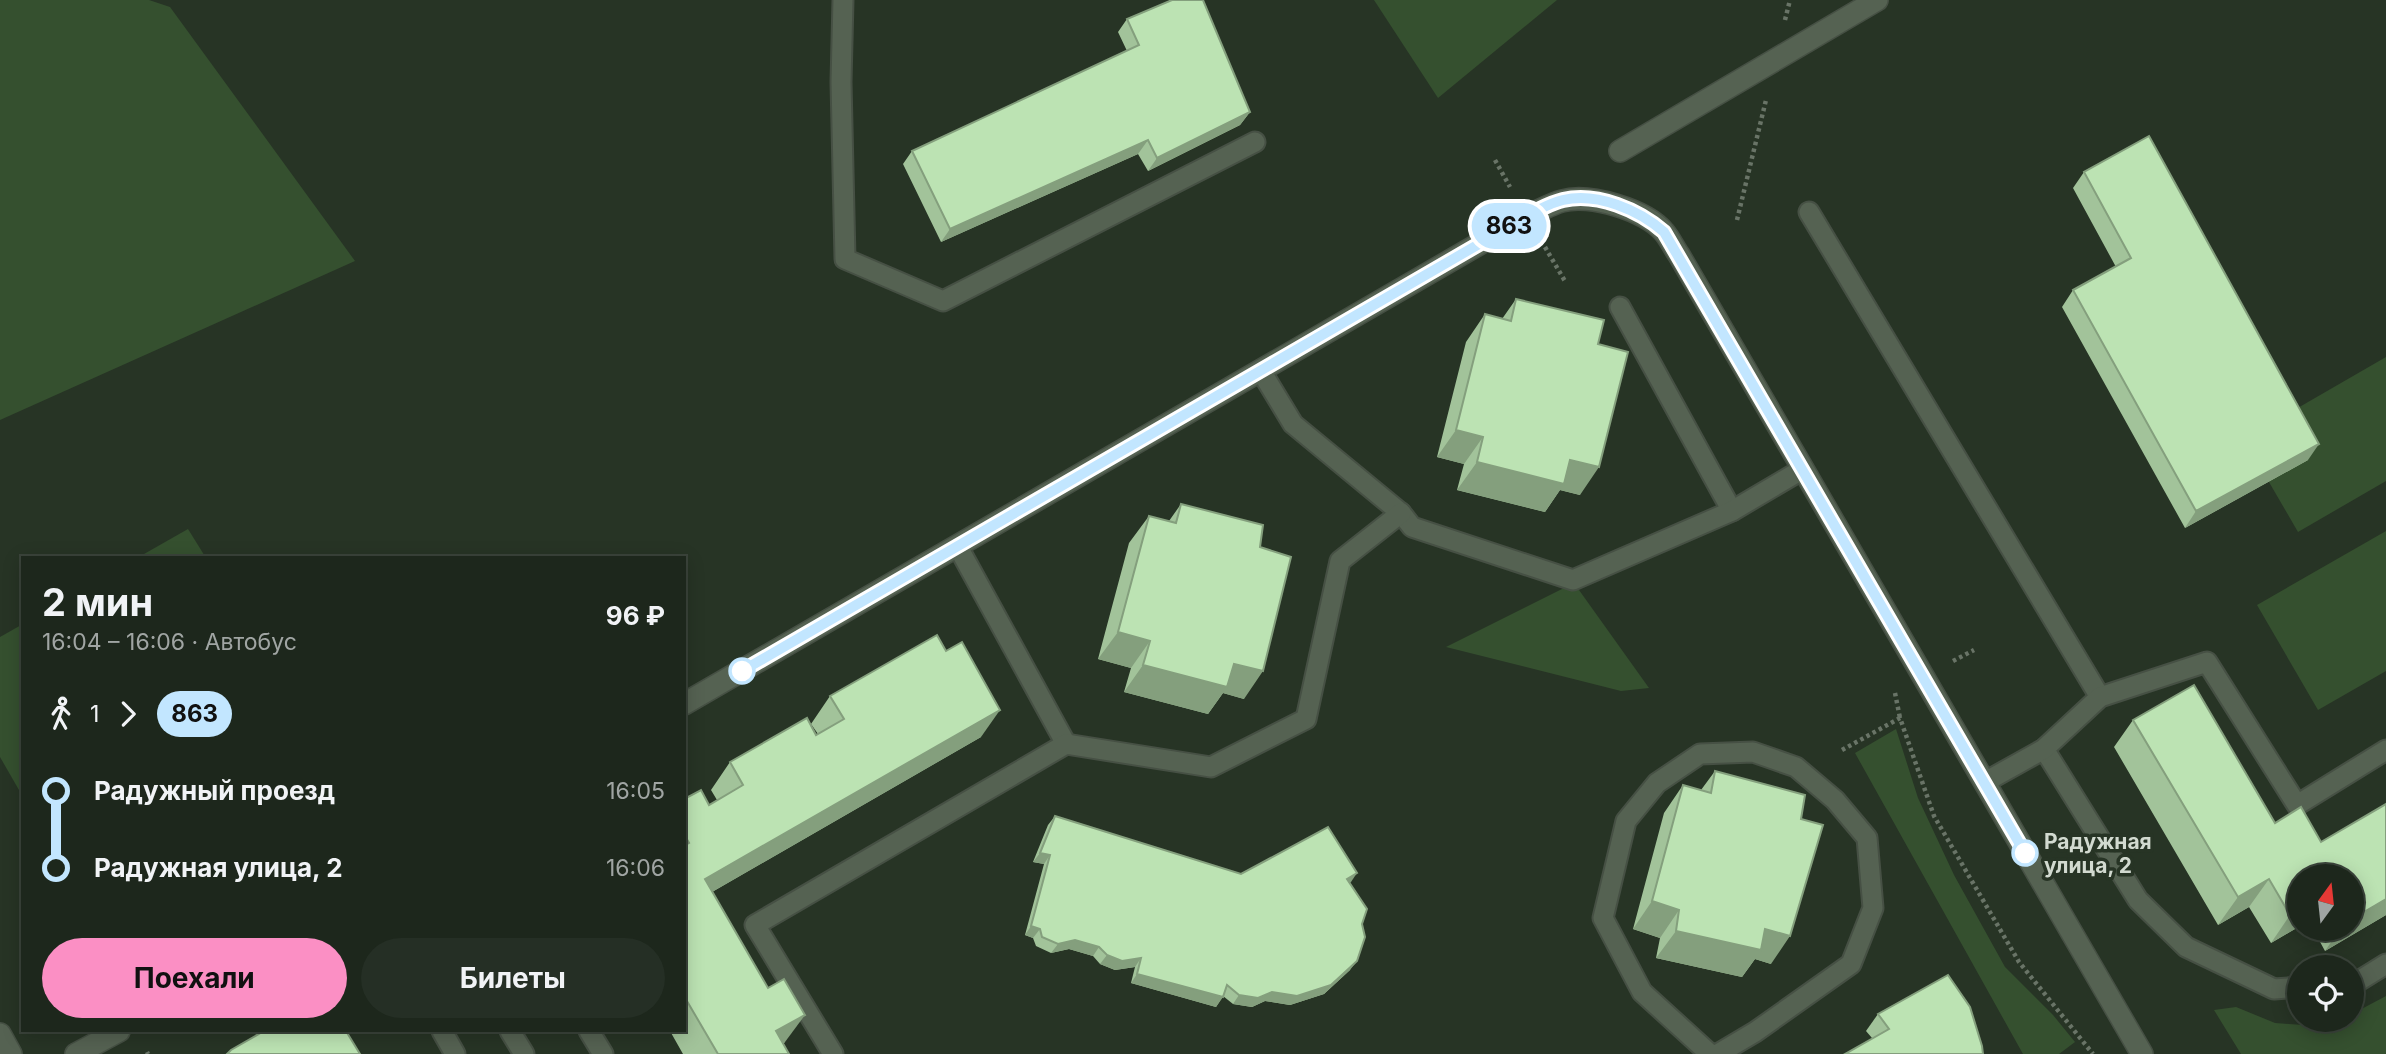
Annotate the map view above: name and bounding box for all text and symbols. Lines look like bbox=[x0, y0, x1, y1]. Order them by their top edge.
line badge: 863 bbox=[1469, 203, 1549, 249]
text: 863 bbox=[1486, 211, 1532, 240]
text: 2 мин bbox=[42, 579, 153, 625]
text: 96 ₽ bbox=[606, 600, 665, 631]
text: 16:04 – 16:06 · Автобус bbox=[42, 628, 297, 656]
unlabelled marker bbox=[729, 658, 755, 684]
icon: walk bbox=[42, 695, 80, 733]
icon: forward bbox=[109, 695, 147, 733]
text: 863 bbox=[171, 699, 218, 728]
text: 1 bbox=[90, 700, 99, 728]
text: Радужный проезд bbox=[94, 775, 335, 806]
text: 16:05 bbox=[606, 777, 665, 805]
place label: Радужная улица, 2 bbox=[2044, 829, 2152, 878]
marker: Радужная улица, 2 bbox=[2012, 840, 2038, 866]
text: Радужная улица, 2 bbox=[94, 852, 343, 883]
text: 16:06 bbox=[606, 854, 665, 882]
north arrow bbox=[2287, 864, 2364, 942]
map controls bbox=[2287, 864, 2364, 1032]
button: Поехали bbox=[42, 938, 347, 1018]
button: Билеты bbox=[361, 938, 665, 1018]
button: locate bbox=[2287, 955, 2364, 1032]

